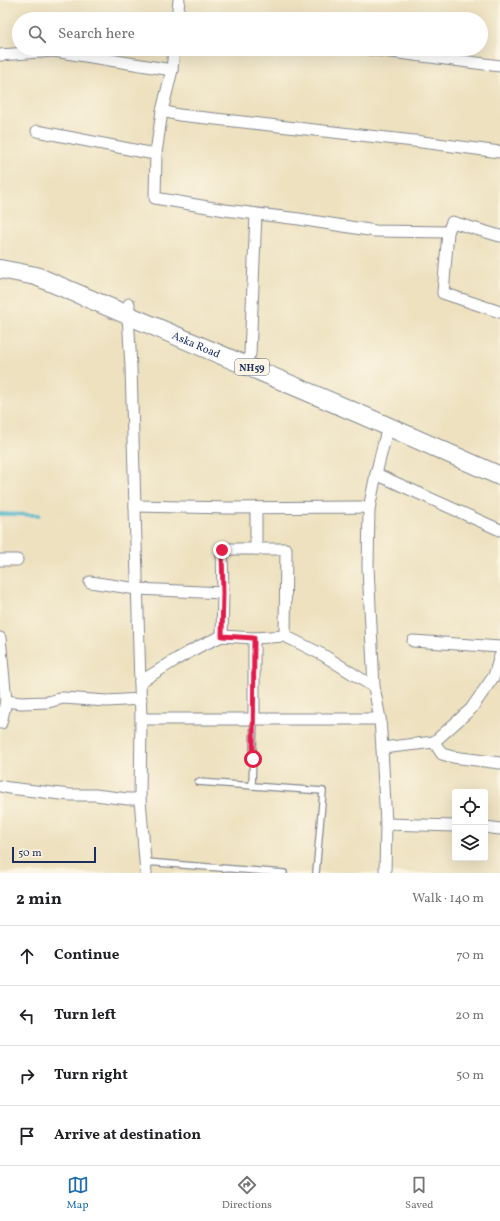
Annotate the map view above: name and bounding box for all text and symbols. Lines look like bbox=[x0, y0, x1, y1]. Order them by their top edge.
search box bbox=[12, 12, 488, 56]
icon: search bbox=[26, 23, 48, 45]
text: Search here bbox=[58, 24, 135, 45]
street label: Aska Road bbox=[169, 329, 222, 363]
road number: NH59 bbox=[235, 359, 269, 375]
route end bbox=[213, 541, 231, 559]
route start bbox=[244, 750, 262, 768]
map controls bbox=[452, 789, 488, 861]
button: locate bbox=[452, 789, 488, 825]
button: layers bbox=[452, 825, 488, 861]
scale bar bbox=[12, 845, 96, 864]
text: 50 m bbox=[18, 846, 42, 861]
text: 2 min bbox=[16, 888, 62, 911]
text: Walk · 140 m bbox=[412, 890, 484, 908]
icon: ahead bbox=[16, 945, 38, 967]
text: Continue bbox=[54, 945, 119, 966]
text: 70 m bbox=[456, 947, 484, 965]
icon: left bbox=[16, 1005, 38, 1027]
text: Turn left bbox=[54, 1005, 116, 1026]
text: 20 m bbox=[455, 1007, 484, 1025]
icon: right bbox=[16, 1065, 38, 1087]
text: Turn right bbox=[54, 1065, 128, 1086]
text: 50 m bbox=[456, 1067, 484, 1085]
icon: arrive bbox=[16, 1125, 38, 1147]
text: Arrive at destination bbox=[54, 1125, 201, 1146]
tab: Map bbox=[67, 1174, 89, 1213]
tab: Directions bbox=[222, 1174, 272, 1213]
tab: Saved bbox=[405, 1174, 433, 1213]

